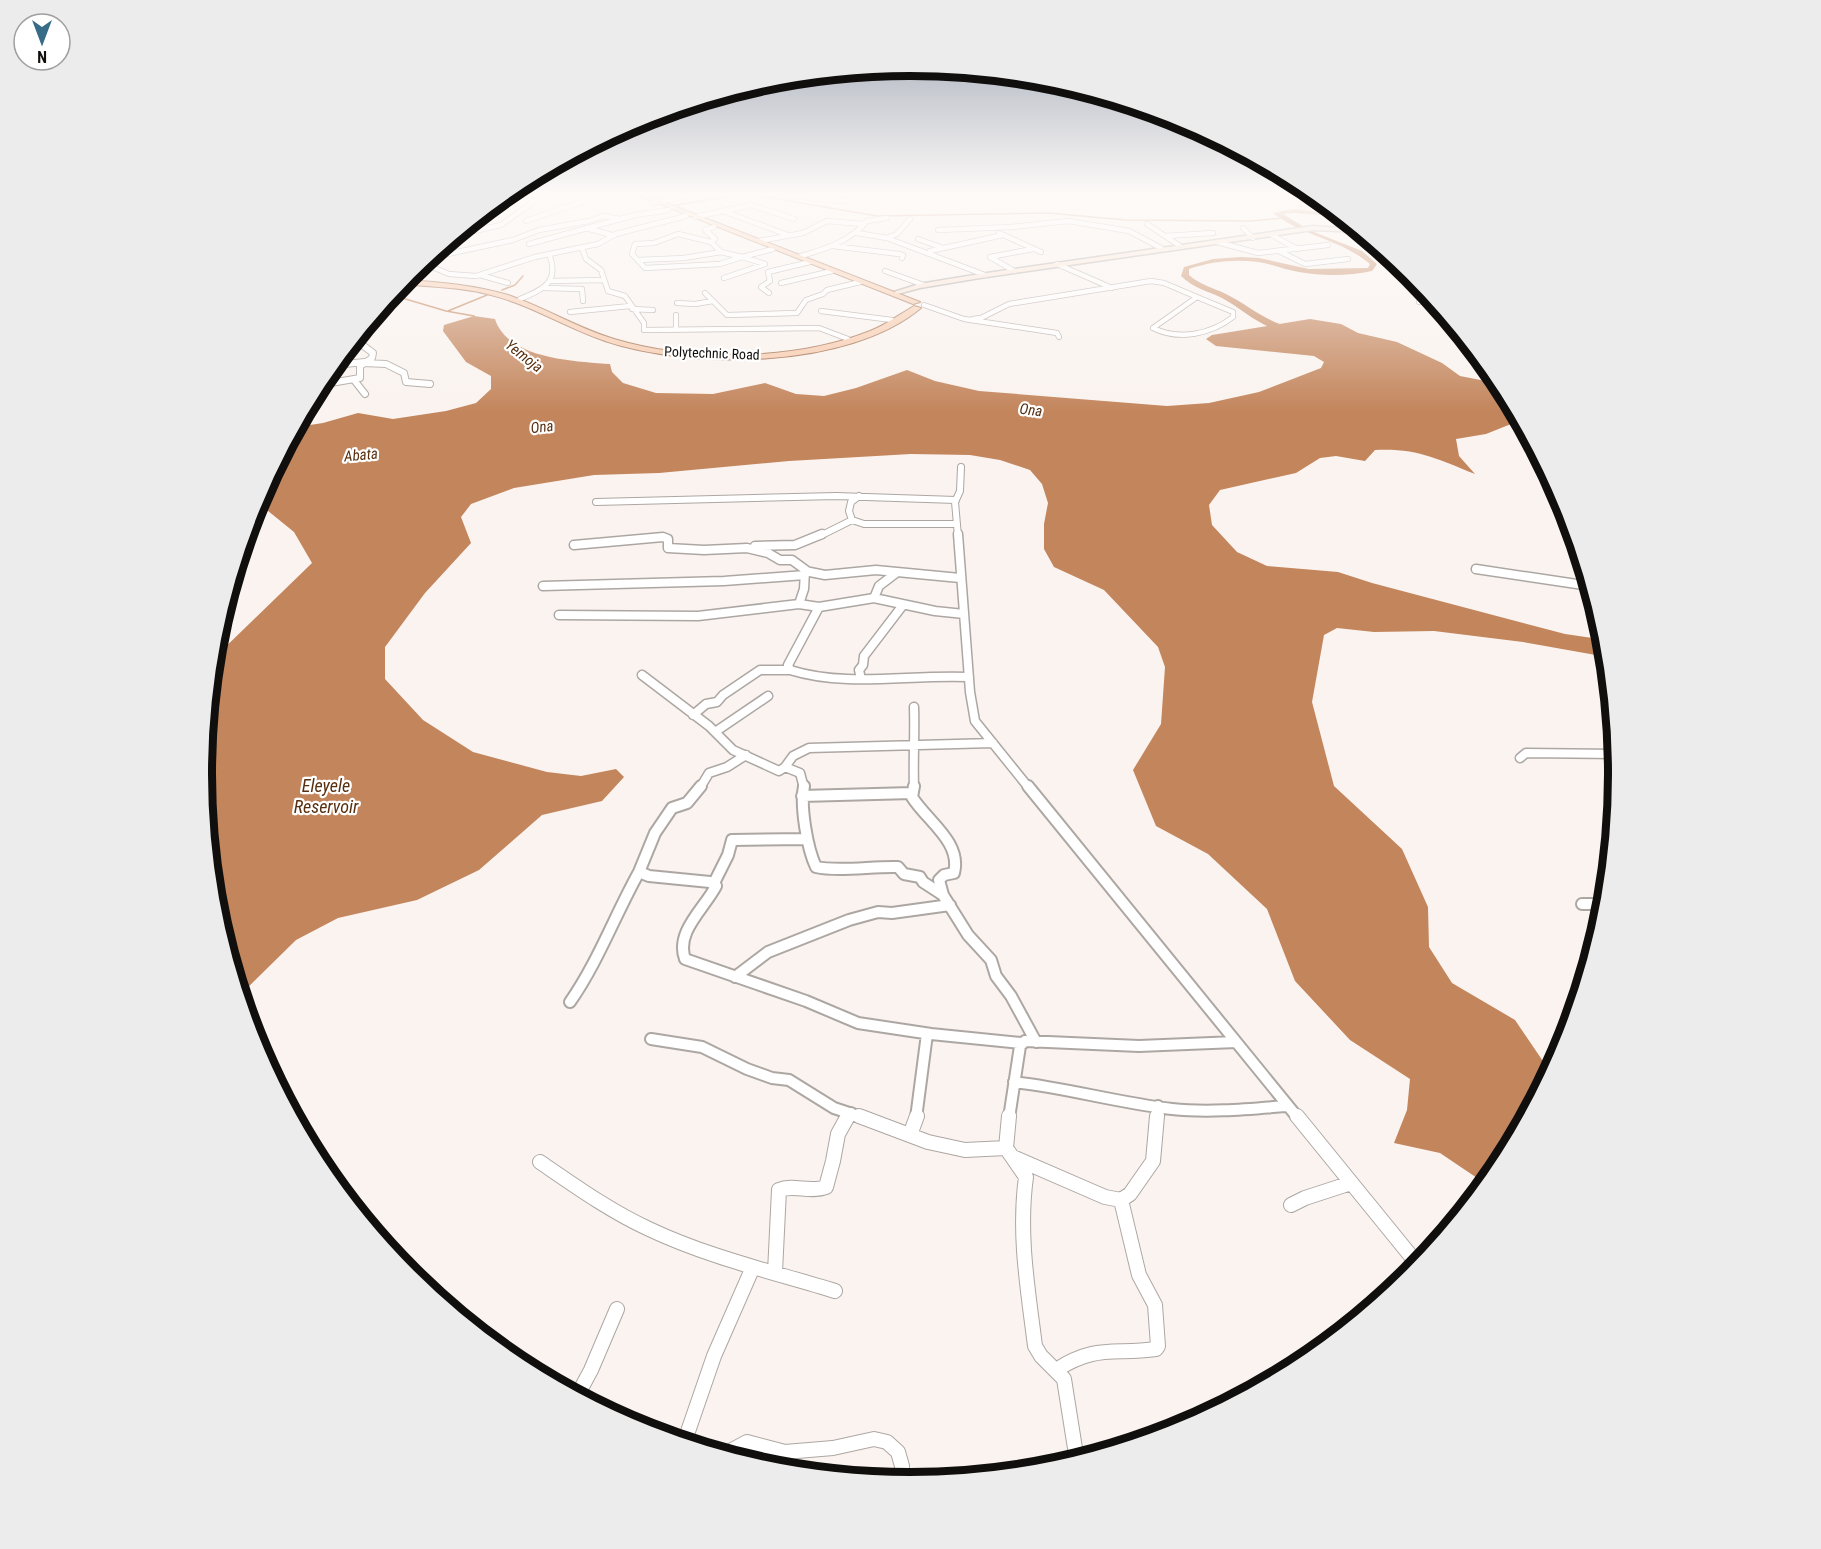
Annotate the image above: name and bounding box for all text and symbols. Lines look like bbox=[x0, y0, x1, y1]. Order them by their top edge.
north arrow bbox=[12, 12, 72, 72]
text: N bbox=[37, 47, 47, 66]
water label: Yemoja bbox=[502, 336, 546, 376]
street label: Polytechnic Road bbox=[664, 343, 760, 363]
water label: Ona bbox=[1019, 400, 1043, 420]
water label: Ona bbox=[530, 417, 554, 437]
water label: Abata bbox=[342, 445, 379, 466]
water label: Eleyele Reservoir bbox=[294, 775, 359, 817]

